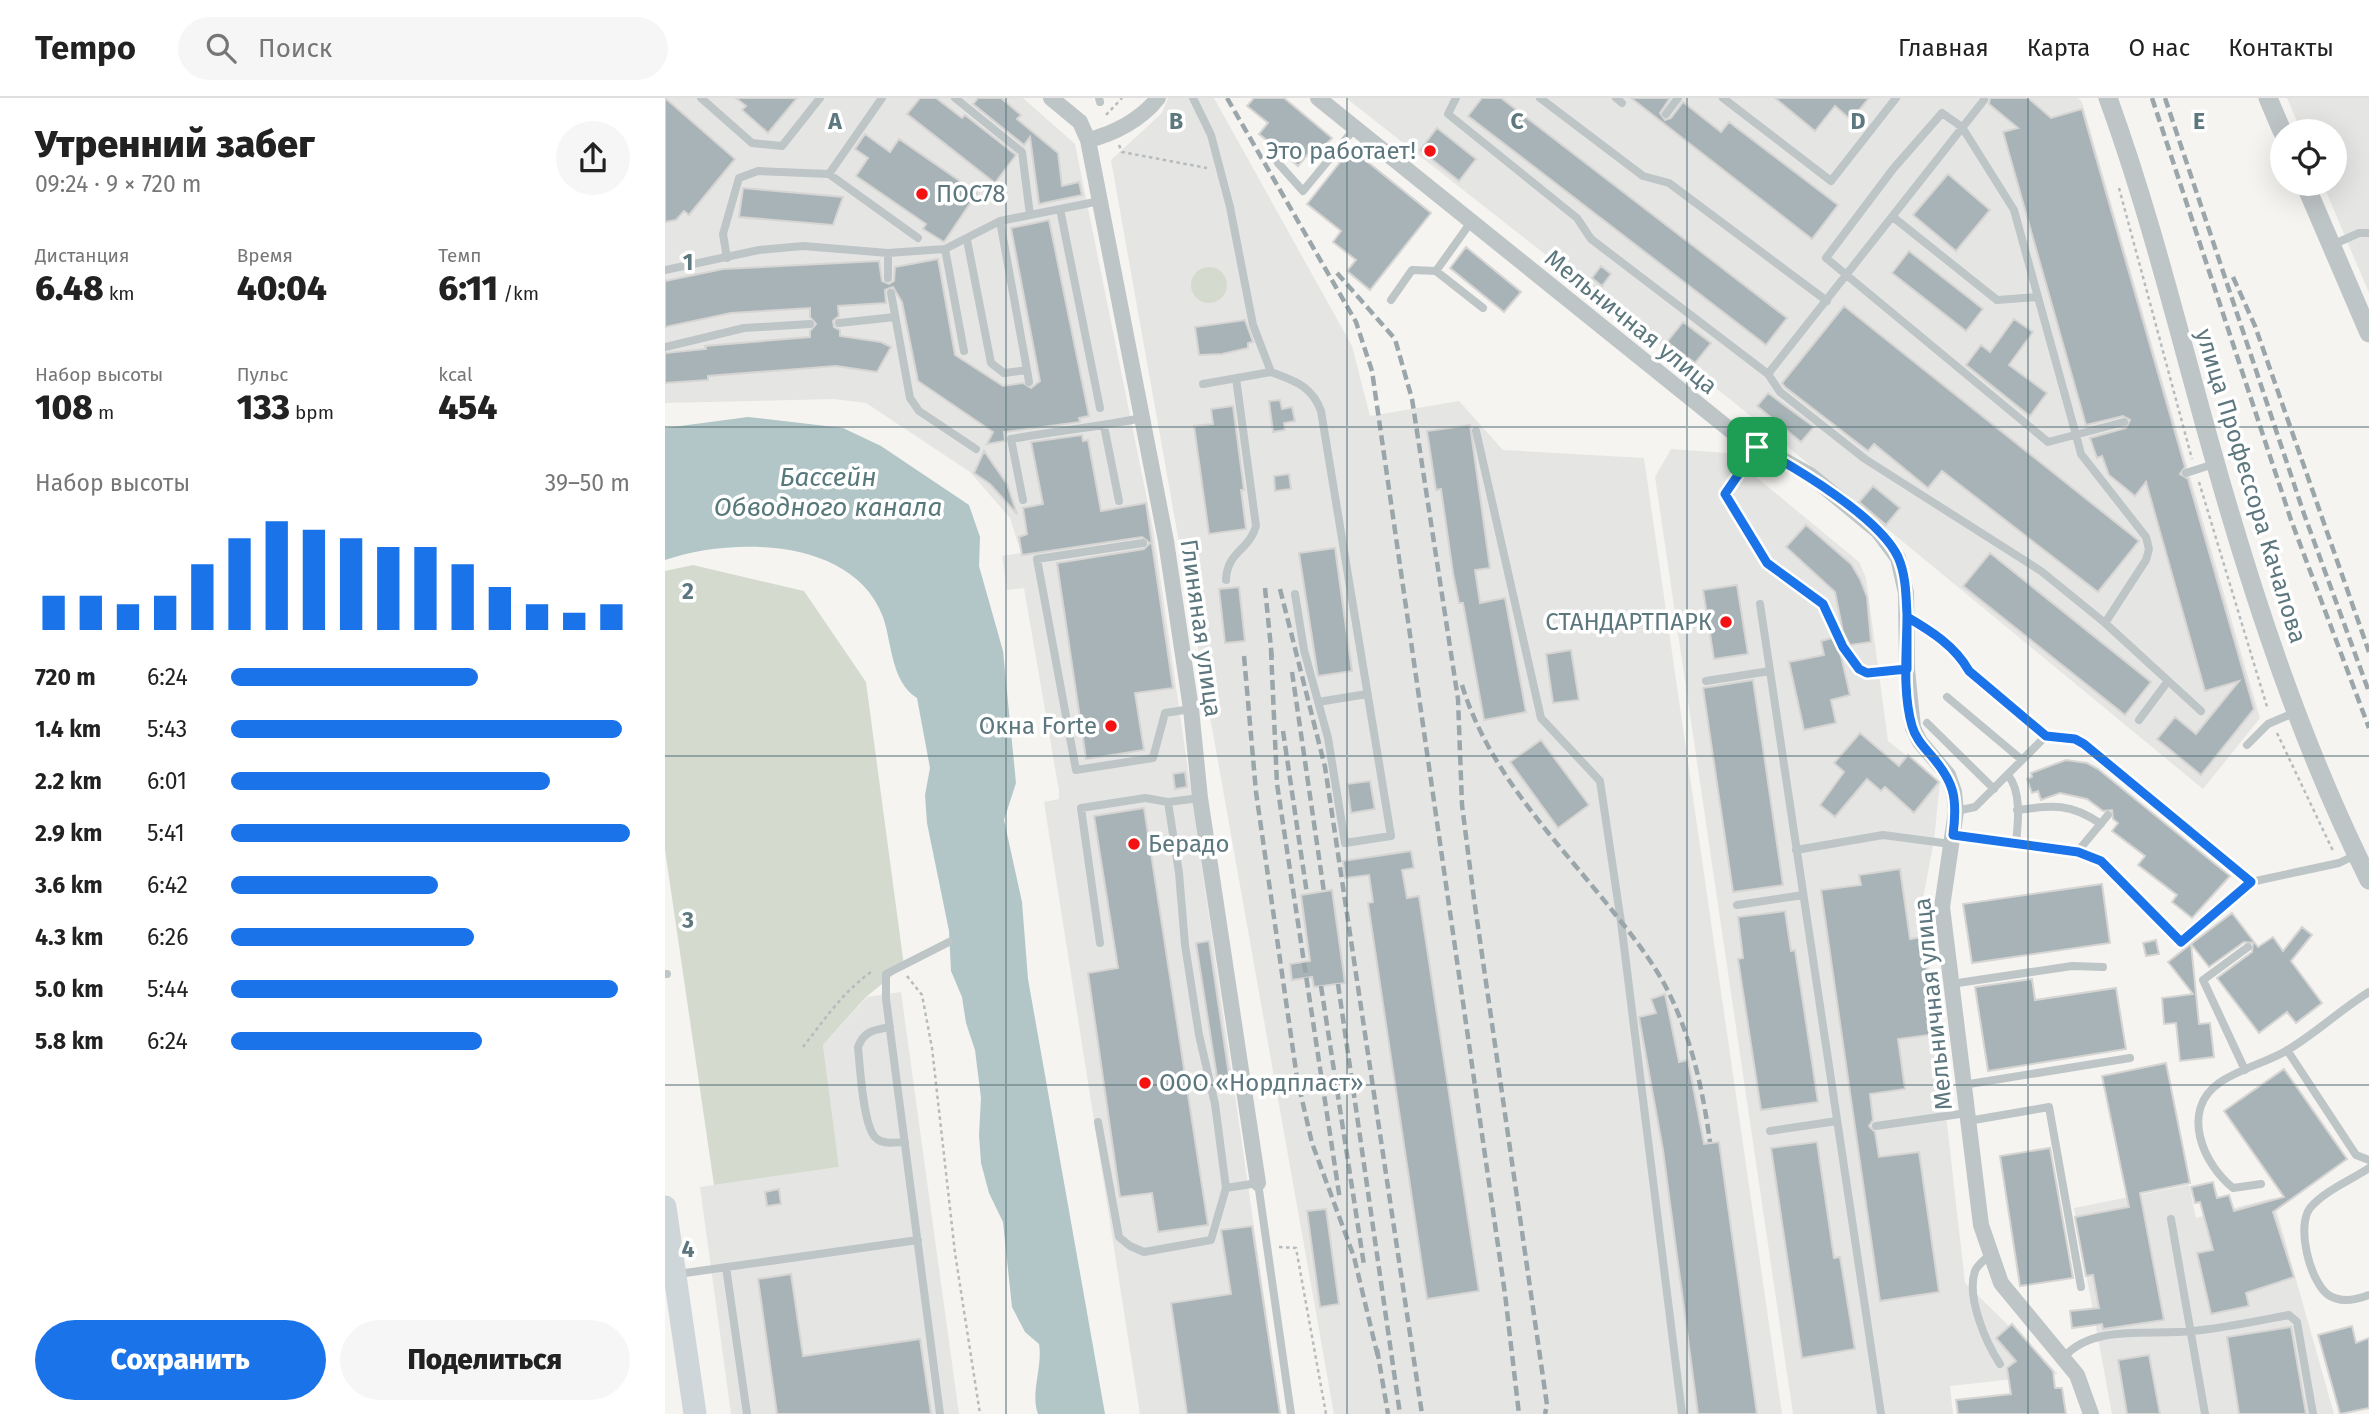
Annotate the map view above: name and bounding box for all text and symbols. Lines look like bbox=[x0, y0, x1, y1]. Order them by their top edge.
search box bbox=[178, 17, 668, 80]
text: Tempo bbox=[35, 28, 136, 68]
icon: search bbox=[202, 29, 240, 67]
text: Поиск bbox=[258, 33, 332, 64]
text: Главная bbox=[1898, 34, 1989, 62]
text: Карта bbox=[2027, 34, 2090, 62]
text: О нас bbox=[2128, 34, 2190, 62]
text: Контакты bbox=[2228, 34, 2334, 62]
text: A bbox=[827, 107, 842, 135]
text: B bbox=[1169, 107, 1183, 135]
text: C bbox=[1510, 107, 1524, 135]
text: D bbox=[1851, 107, 1866, 135]
text: E bbox=[2193, 107, 2205, 135]
map controls bbox=[2270, 119, 2347, 196]
button: locate bbox=[2270, 119, 2347, 196]
text: Утренний забег bbox=[35, 121, 315, 167]
button: share bbox=[556, 121, 630, 195]
place label: Это работает! bbox=[1266, 137, 1416, 165]
marker: Это работает! bbox=[1422, 143, 1438, 159]
text: 09:24 · 9 × 720 m bbox=[35, 170, 202, 198]
place label: ПОС78 bbox=[936, 180, 1005, 208]
marker: ПОС78 bbox=[914, 186, 930, 202]
text: Дистанция bbox=[35, 244, 130, 267]
text: Время bbox=[237, 244, 293, 267]
text: Темп bbox=[438, 244, 481, 267]
street label: Мельничная улица bbox=[1539, 244, 1723, 400]
text: 1 bbox=[683, 248, 693, 276]
text: 6.48 bbox=[35, 267, 104, 309]
text: 40:04 bbox=[237, 267, 327, 309]
text: 6:11 bbox=[438, 267, 498, 309]
text: km bbox=[104, 282, 135, 305]
text: /km bbox=[498, 282, 539, 305]
street label: улица Профессора Качалова bbox=[2190, 325, 2312, 647]
text: Набор высоты bbox=[35, 363, 163, 386]
text: Пульс bbox=[237, 363, 288, 386]
text: kcal bbox=[438, 363, 473, 386]
text: 108 bbox=[35, 386, 93, 428]
text: 133 bbox=[237, 386, 290, 428]
text: 454 bbox=[438, 386, 497, 428]
text: m bbox=[93, 401, 114, 424]
text: bpm bbox=[290, 401, 334, 424]
pin bbox=[1727, 417, 1787, 477]
icon: arrive bbox=[1738, 428, 1776, 466]
water label: Бассейн Обводного канала bbox=[714, 462, 942, 523]
text: Набор высоты bbox=[35, 469, 190, 497]
text: 39–50 m bbox=[545, 469, 630, 497]
street label: Глиняная улица bbox=[1175, 537, 1227, 719]
text: 2 bbox=[682, 577, 694, 605]
place label: СТАНДАРТПАРК bbox=[1545, 608, 1712, 636]
marker: СТАНДАРТПАРК bbox=[1718, 614, 1734, 630]
text: 720 m bbox=[35, 663, 96, 691]
text: 6:24 bbox=[147, 663, 188, 691]
place label: Окна Forte bbox=[979, 712, 1097, 740]
text: 1.4 km bbox=[35, 715, 101, 743]
text: 5:43 bbox=[147, 715, 187, 743]
marker: Окна Forte bbox=[1103, 718, 1119, 734]
text: 2.2 km bbox=[35, 767, 102, 795]
text: 6:01 bbox=[147, 767, 187, 795]
text: 2.9 km bbox=[35, 819, 102, 847]
text: 5:41 bbox=[147, 819, 185, 847]
place label: Берадо bbox=[1148, 830, 1229, 858]
marker: Берадо bbox=[1126, 836, 1142, 852]
text: 3.6 km bbox=[35, 871, 103, 899]
text: 6:42 bbox=[147, 871, 188, 899]
street label: Мельничная улица bbox=[1908, 896, 1958, 1112]
text: 3 bbox=[681, 906, 694, 934]
text: 4.3 km bbox=[35, 923, 103, 951]
text: 6:26 bbox=[147, 923, 188, 951]
text: 5.0 km bbox=[35, 975, 104, 1003]
text: 5:44 bbox=[147, 975, 188, 1003]
text: 5.8 km bbox=[35, 1027, 104, 1055]
text: 6:24 bbox=[147, 1027, 188, 1055]
place label: ООО «Нордпласт» bbox=[1159, 1069, 1364, 1097]
marker: ООО «Нордпласт» bbox=[1137, 1075, 1153, 1091]
text: 4 bbox=[682, 1235, 695, 1263]
button: Сохранить bbox=[35, 1320, 326, 1400]
button: Поделиться bbox=[340, 1320, 630, 1400]

